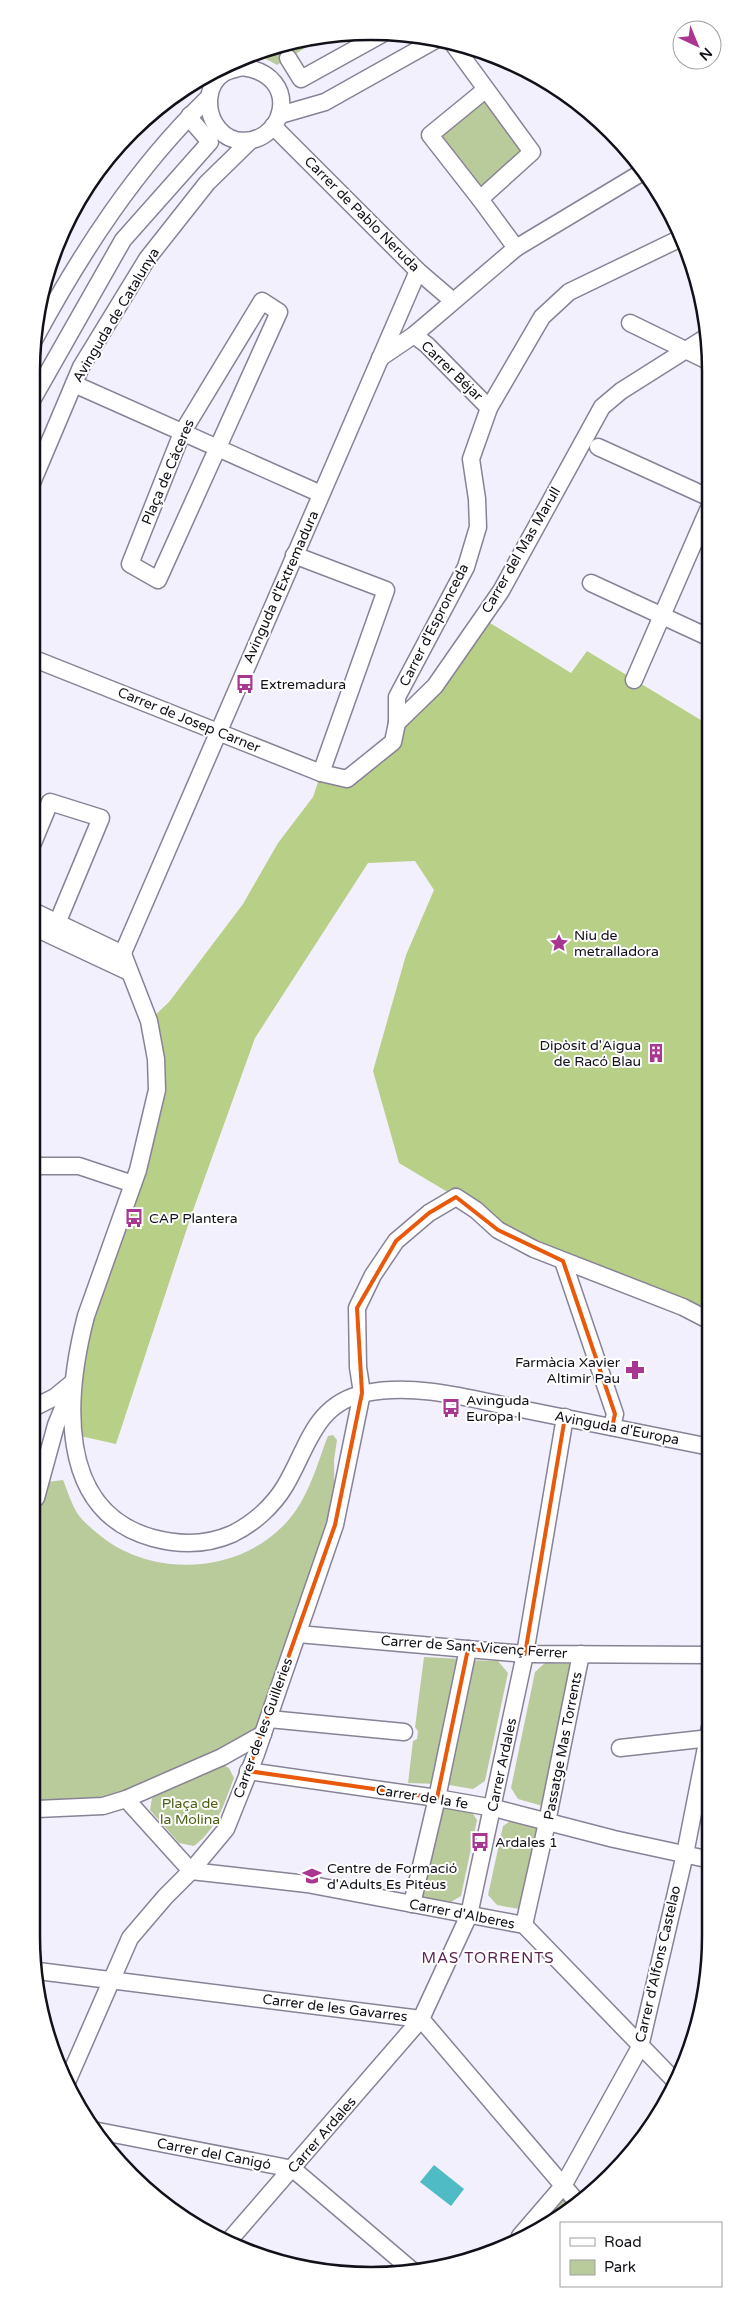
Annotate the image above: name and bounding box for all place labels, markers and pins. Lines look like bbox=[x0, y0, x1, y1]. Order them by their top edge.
bus stop icon: Extremadura bbox=[234, 673, 256, 695]
place label: Extremadura bbox=[260, 676, 346, 693]
place label: Niu de metralladora bbox=[574, 927, 659, 960]
place icon: Niu de metralladora bbox=[548, 932, 570, 954]
place label: Dipòsit d'Aigua de Racó Blau bbox=[540, 1037, 641, 1070]
building icon: Dipòsit d'Aigua de Racó Blau bbox=[645, 1042, 667, 1064]
bus stop icon: CAP Plantera bbox=[123, 1207, 145, 1229]
place label: CAP Plantera bbox=[149, 1210, 238, 1227]
place label: Farmàcia Xavier Altimir Pau bbox=[515, 1354, 621, 1387]
pharmacy icon: Farmàcia Xavier Altimir Pau bbox=[624, 1359, 646, 1381]
place label: Avinguda Europa I bbox=[466, 1392, 529, 1425]
bus stop icon: Avinguda Europa I bbox=[440, 1397, 462, 1419]
bus stop icon: Ardales 1 bbox=[469, 1831, 491, 1853]
place label: Ardales 1 bbox=[495, 1834, 558, 1851]
place label: Centre de Formació d'Adults Es Piteus bbox=[327, 1860, 457, 1893]
school or university icon: Centre de Formació d'Adults Es Piteus bbox=[301, 1865, 323, 1887]

